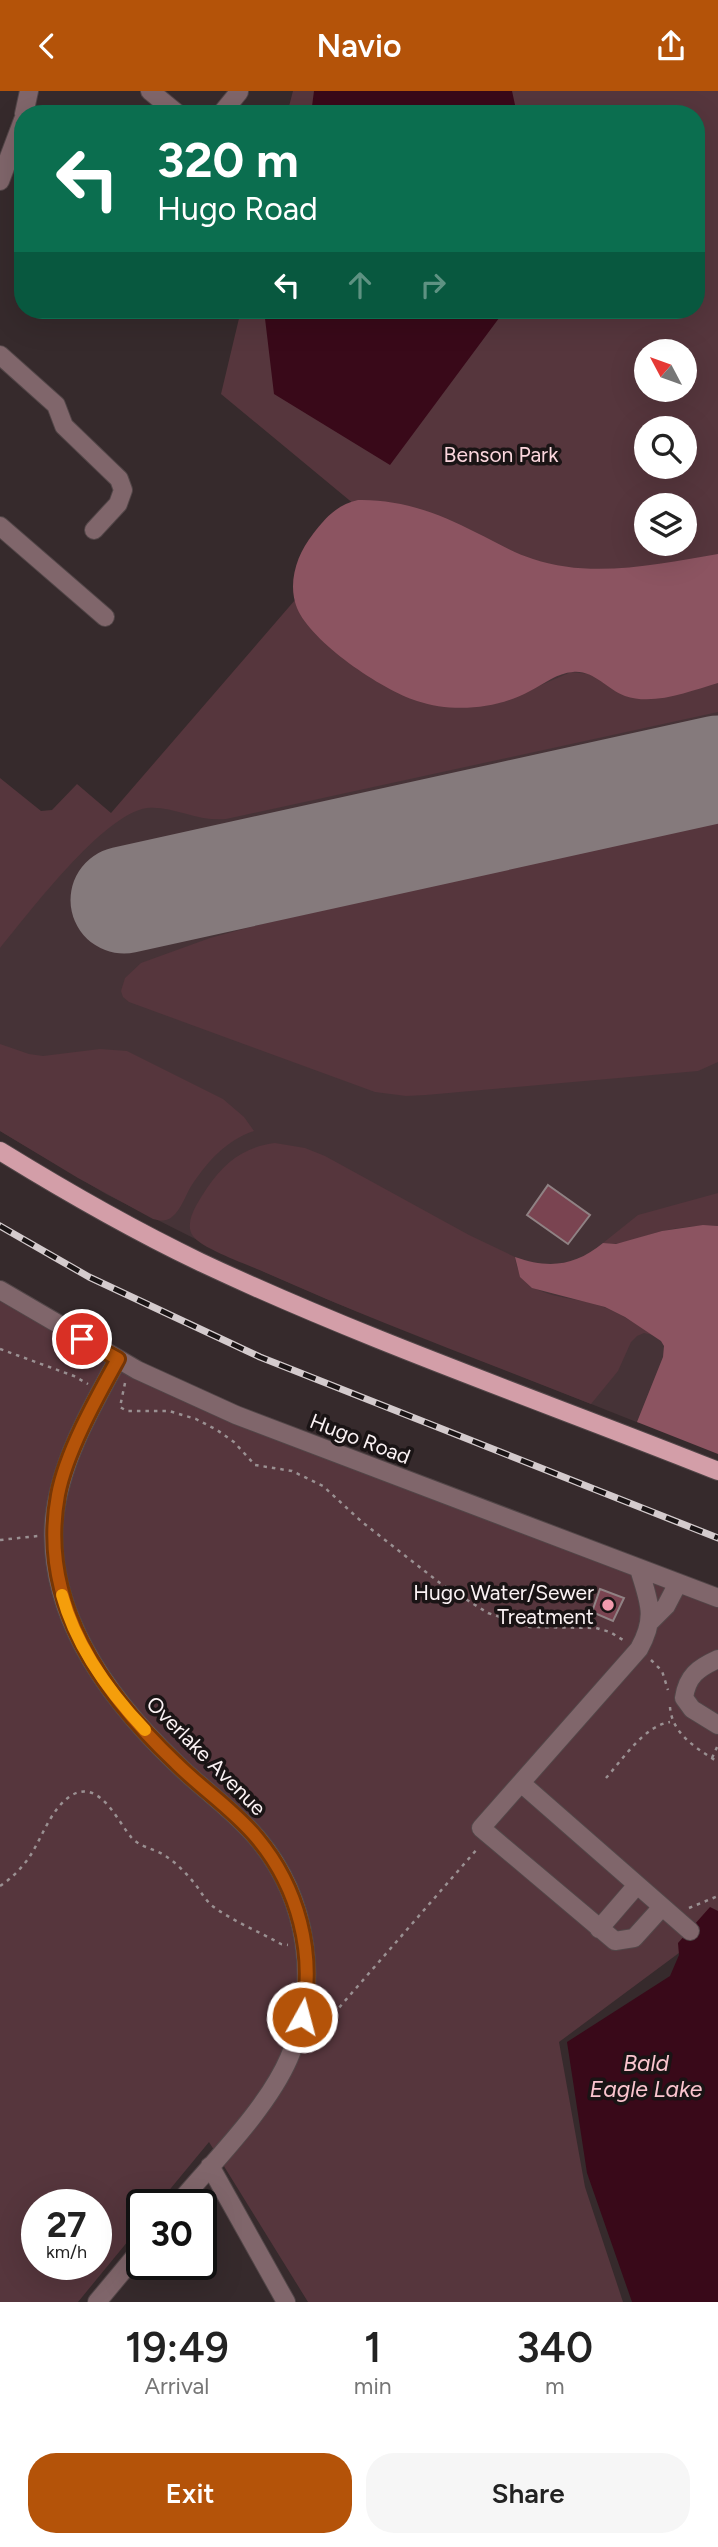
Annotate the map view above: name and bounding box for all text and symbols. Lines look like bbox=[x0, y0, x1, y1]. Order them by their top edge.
icon: back bbox=[28, 27, 66, 65]
text: Navio bbox=[316, 27, 402, 65]
icon: share bbox=[652, 27, 690, 65]
text: 320 m bbox=[157, 130, 299, 189]
icon: left bbox=[42, 133, 133, 224]
text: Hugo Road bbox=[157, 190, 318, 228]
icon: left bbox=[268, 266, 306, 304]
icon: ahead bbox=[341, 266, 379, 304]
icon: right bbox=[414, 266, 452, 304]
north arrow bbox=[634, 339, 696, 403]
map controls bbox=[634, 339, 697, 556]
button: search bbox=[634, 416, 697, 479]
park label: Benson Park bbox=[444, 442, 559, 467]
button: layers bbox=[634, 493, 697, 556]
pin bbox=[52, 1309, 112, 1369]
icon: arrive bbox=[63, 1320, 101, 1358]
street label: Hugo Road bbox=[306, 1408, 414, 1469]
place label: Hugo Water/Sewer Treatment bbox=[413, 1580, 594, 1629]
marker: Hugo Water/Sewer Treatment bbox=[600, 1597, 616, 1613]
street label: Overlake Avenue bbox=[141, 1691, 271, 1821]
position arrow bbox=[265, 1980, 339, 2054]
water label: Bald Eagle Lake bbox=[590, 2049, 703, 2103]
speed limit sign: 30 bbox=[126, 2189, 217, 2280]
text: 27 bbox=[47, 2204, 86, 2246]
text: km/h bbox=[46, 2241, 87, 2263]
text: 19:49 bbox=[125, 2322, 229, 2373]
text: 1 bbox=[364, 2322, 382, 2373]
text: 340 bbox=[516, 2322, 593, 2373]
text: Arrival bbox=[144, 2372, 209, 2400]
text: min bbox=[354, 2372, 392, 2400]
text: m bbox=[545, 2372, 565, 2400]
button: Exit bbox=[28, 2453, 352, 2533]
button: Share bbox=[366, 2453, 690, 2533]

